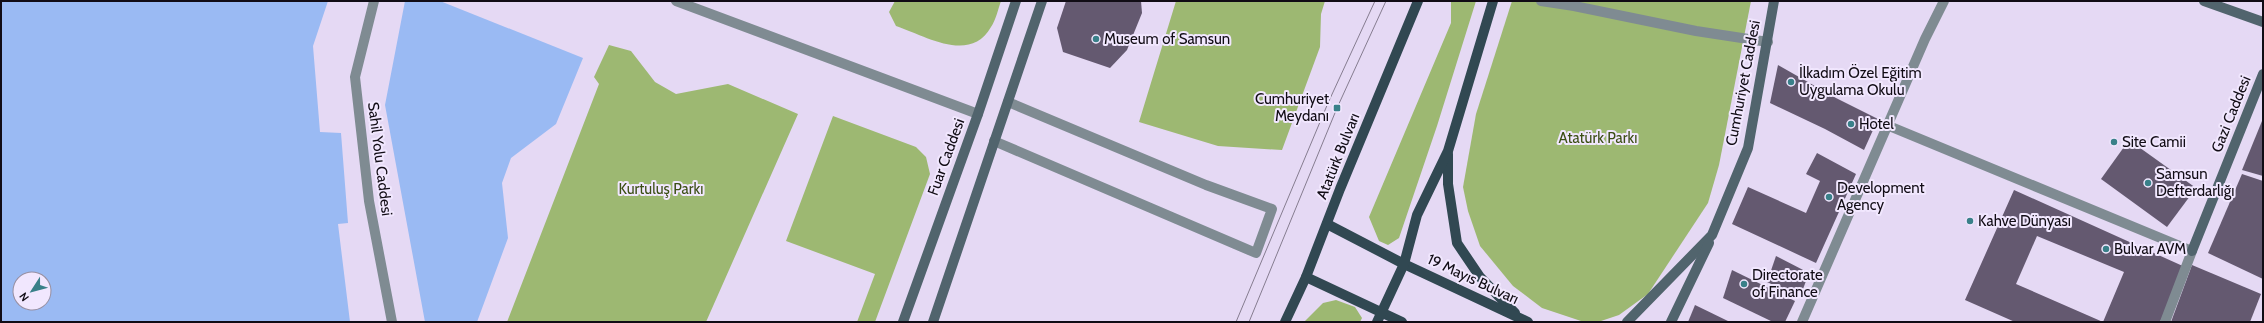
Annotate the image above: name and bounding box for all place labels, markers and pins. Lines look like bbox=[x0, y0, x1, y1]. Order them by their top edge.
place label: Museum of Samsun bbox=[1104, 30, 1230, 48]
marker: Museum of Samsun bbox=[1091, 34, 1101, 44]
place label: İlkadım Özel Eğitim Uygulama Okulu bbox=[1799, 63, 1922, 99]
marker: İlkadım Özel Eğitim Uygulama Okulu bbox=[1786, 77, 1796, 87]
place label: Cumhuriyet Meydanı bbox=[1255, 90, 1329, 125]
marker: Cumhuriyet Meydanı bbox=[1332, 103, 1342, 113]
place label: Hotel bbox=[1859, 115, 1894, 133]
marker: Hotel bbox=[1846, 119, 1856, 129]
place label: Site Camii bbox=[2122, 133, 2186, 151]
marker: Site Camii bbox=[2109, 137, 2119, 147]
place label: Samsun Defterdarlığı bbox=[2156, 165, 2234, 200]
marker: Samsun Defterdarlığı bbox=[2143, 178, 2153, 188]
place label: Development Agency bbox=[1837, 179, 1925, 214]
marker: Development Agency bbox=[1824, 192, 1834, 202]
place label: Kahve Dünyası bbox=[1978, 212, 2071, 230]
marker: Kahve Dünyası bbox=[1965, 216, 1975, 226]
place label: Bulvar AVM bbox=[2114, 240, 2186, 258]
marker: Bulvar AVM bbox=[2101, 244, 2111, 254]
place label: Directorate of Finance bbox=[1752, 266, 1823, 301]
marker: Directorate of Finance bbox=[1739, 279, 1749, 289]

